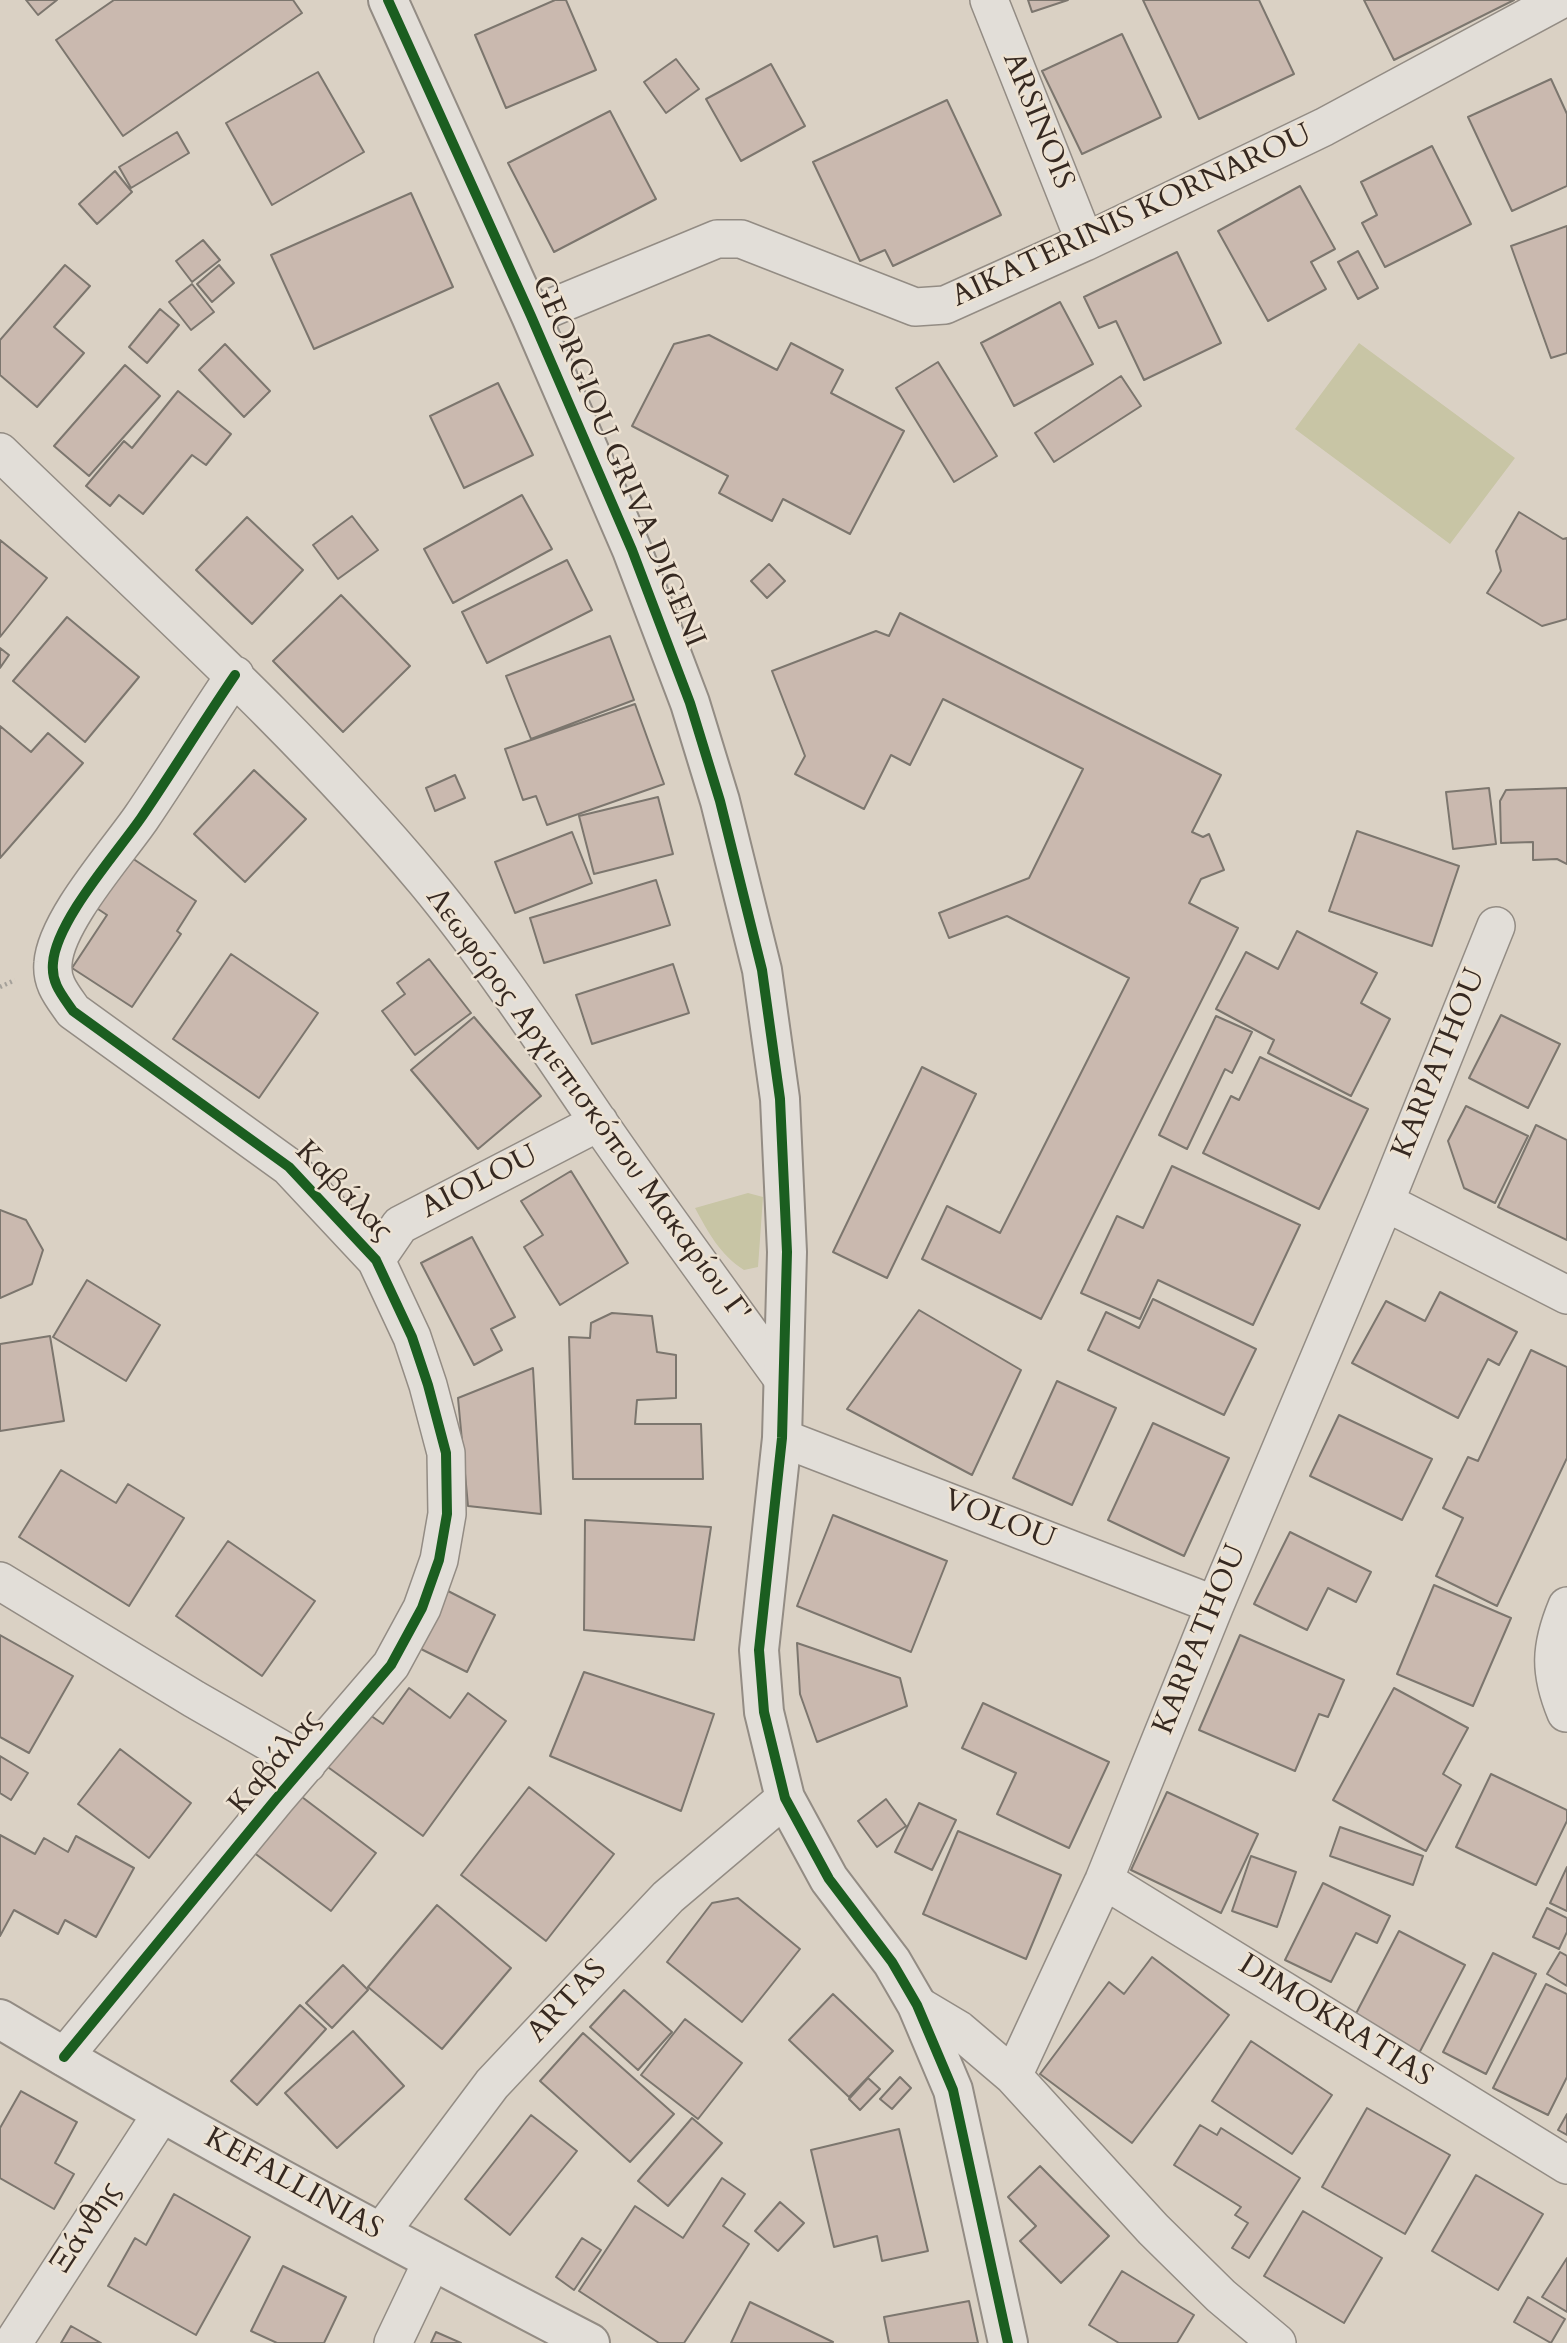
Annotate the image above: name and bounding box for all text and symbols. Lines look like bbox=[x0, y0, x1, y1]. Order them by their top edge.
street label: ARSINOIS bbox=[993, 47, 1081, 195]
street label: AIKATERINIS KORNAROU bbox=[946, 118, 1318, 316]
street label: GEORGIOU GRIVA DIGENI bbox=[522, 271, 712, 653]
street label: Λεωφόρος Αρχιεπισκόπου Μακαρίου Γ' bbox=[417, 882, 757, 1330]
street label: KARPATHOU bbox=[1386, 964, 1494, 1164]
street label: Καβάλας bbox=[287, 1134, 399, 1250]
street label: AIOLOU bbox=[416, 1138, 544, 1228]
street label: VOLOU bbox=[938, 1483, 1060, 1559]
street label: KARPATHOU bbox=[1147, 1540, 1255, 1740]
street label: Καβάλας bbox=[222, 1703, 330, 1823]
street label: DIMOKRATIAS bbox=[1231, 1948, 1439, 2096]
street label: ARTAS bbox=[521, 1953, 615, 2051]
street label: KEFALLINIAS bbox=[198, 2121, 388, 2249]
street label: Ξάνθης bbox=[44, 2176, 130, 2280]

